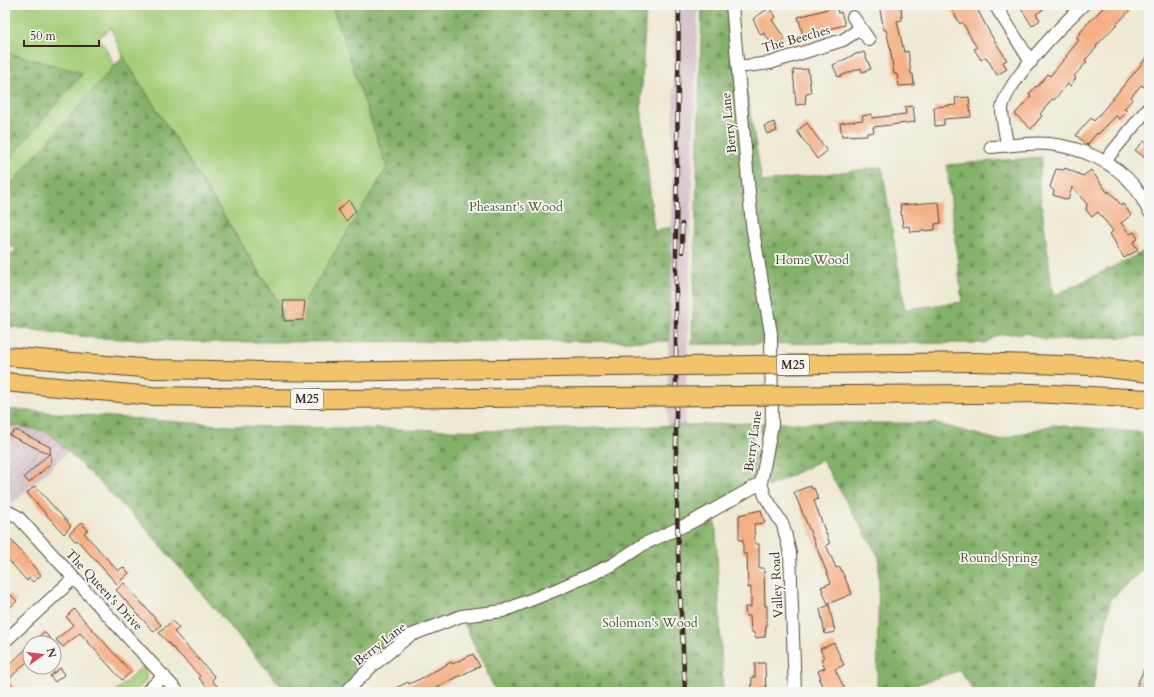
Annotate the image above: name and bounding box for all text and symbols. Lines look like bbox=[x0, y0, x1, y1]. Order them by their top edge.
street label: The Beeches bbox=[760, 21, 832, 57]
scale bar bbox=[24, 22, 99, 48]
text: 50 m bbox=[30, 28, 57, 44]
street label: Berry Lane bbox=[717, 91, 741, 154]
park label: Pheasant's Wood bbox=[469, 198, 563, 216]
park label: Home Wood bbox=[775, 251, 849, 269]
road number: M25 bbox=[777, 355, 809, 375]
road number: M25 bbox=[291, 389, 323, 409]
street label: Berry Lane bbox=[740, 409, 766, 473]
street label: The Queen's Drive bbox=[61, 545, 147, 635]
park label: Round Spring bbox=[960, 549, 1038, 567]
street label: Valley Road bbox=[766, 551, 788, 619]
park label: Solomon's Wood bbox=[602, 614, 698, 632]
street label: Berry Lane bbox=[350, 618, 410, 670]
north arrow bbox=[22, 635, 62, 675]
text: N bbox=[43, 646, 60, 660]

